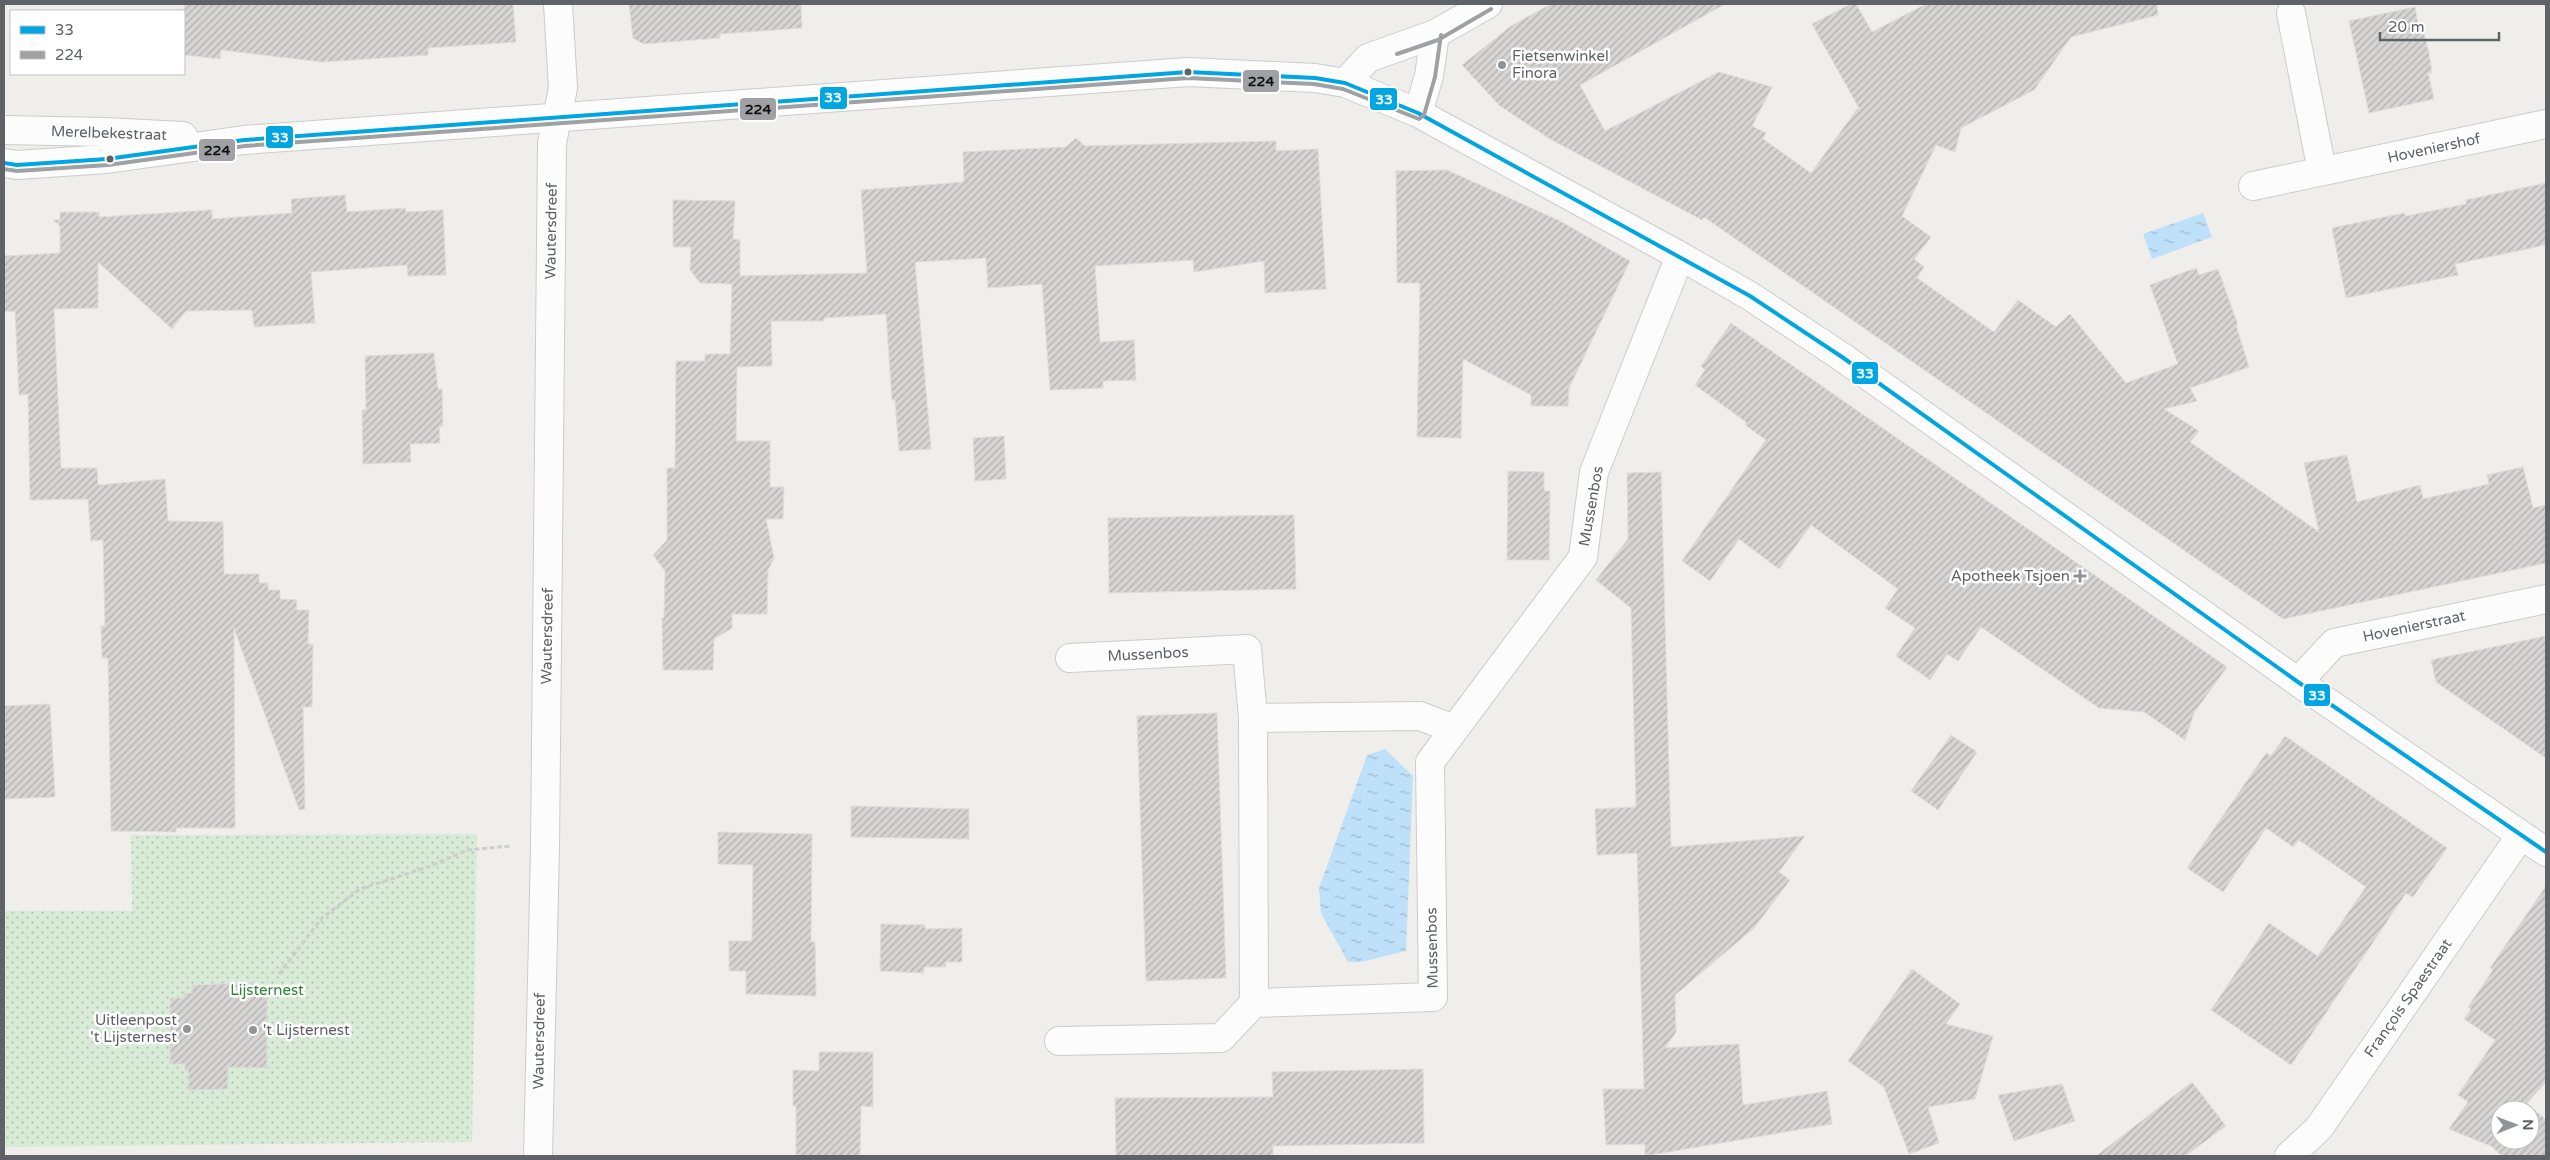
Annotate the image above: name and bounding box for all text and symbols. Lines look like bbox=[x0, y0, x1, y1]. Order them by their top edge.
legend bbox=[10, 10, 185, 75]
scale bar bbox=[2380, 10, 2499, 42]
text: 20 m bbox=[2388, 18, 2425, 36]
text: 33 bbox=[55, 21, 74, 39]
text: 224 bbox=[55, 46, 83, 64]
place label: Fietsenwinkel Finora bbox=[1512, 47, 1609, 82]
marker: Fietsenwinkel Finora bbox=[1496, 59, 1508, 71]
unlabelled marker bbox=[1183, 67, 1193, 77]
line badge: 224 bbox=[1242, 69, 1280, 93]
text: 224 bbox=[1248, 73, 1274, 90]
line badge: 33 bbox=[819, 86, 848, 110]
line badge: 33 bbox=[1369, 87, 1398, 111]
text: 33 bbox=[824, 89, 842, 106]
text: 33 bbox=[1375, 91, 1393, 108]
line badge: 224 bbox=[739, 97, 777, 121]
text: 224 bbox=[745, 101, 771, 118]
street label: Merelbekestraat bbox=[51, 122, 168, 144]
line badge: 33 bbox=[265, 125, 294, 149]
text: 33 bbox=[271, 129, 289, 146]
street label: Hoveniershof bbox=[2386, 129, 2482, 167]
line badge: 224 bbox=[198, 138, 236, 162]
text: 224 bbox=[204, 142, 230, 159]
unlabelled marker bbox=[105, 154, 115, 164]
street label: Wautersdreef bbox=[541, 182, 561, 280]
line badge: 33 bbox=[1851, 361, 1879, 385]
text: 33 bbox=[1856, 365, 1874, 382]
street label: Mussenbos bbox=[1575, 464, 1607, 548]
place label: Apotheek Tsjoen bbox=[1951, 567, 2070, 585]
marker: Apotheek Tsjoen bbox=[2074, 570, 2086, 582]
street label: Wautersdreef bbox=[537, 587, 557, 685]
street label: Hovenierstraat bbox=[2361, 606, 2467, 646]
street label: Mussenbos bbox=[1107, 643, 1189, 665]
line badge: 33 bbox=[2303, 683, 2331, 707]
text: 33 bbox=[2308, 687, 2326, 704]
street label: Mussenbos bbox=[1422, 907, 1442, 989]
street label: François Spaestraat bbox=[2360, 935, 2456, 1061]
park label: Lijsternest bbox=[230, 981, 304, 999]
street label: Wautersdreef bbox=[529, 992, 549, 1090]
place label: Uitleenpost 't Lijsternest bbox=[90, 1011, 177, 1046]
place label: 't Lijsternest bbox=[263, 1021, 350, 1039]
marker: Uitleenpost 't Lijsternest bbox=[181, 1023, 193, 1035]
marker: 't Lijsternest bbox=[247, 1024, 259, 1036]
north arrow bbox=[2490, 1100, 2540, 1150]
text: N bbox=[2519, 1119, 2536, 1131]

